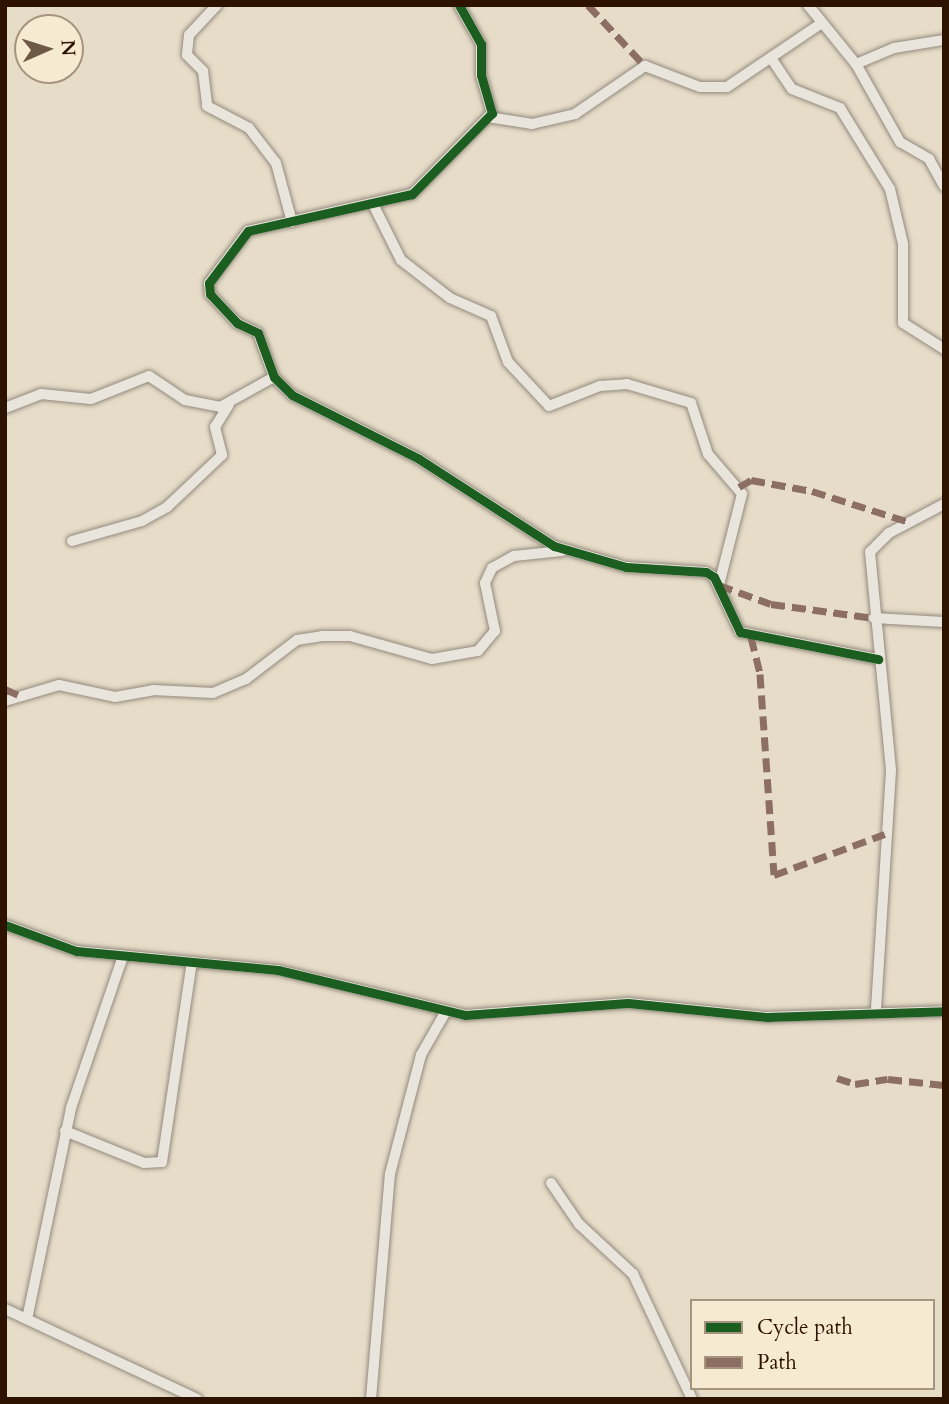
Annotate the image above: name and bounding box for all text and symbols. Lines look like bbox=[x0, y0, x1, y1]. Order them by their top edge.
north arrow bbox=[14, 14, 84, 84]
text: N bbox=[55, 39, 81, 57]
legend bbox=[690, 1299, 935, 1390]
text: Cycle path bbox=[757, 1313, 853, 1342]
text: Path bbox=[757, 1348, 797, 1377]

